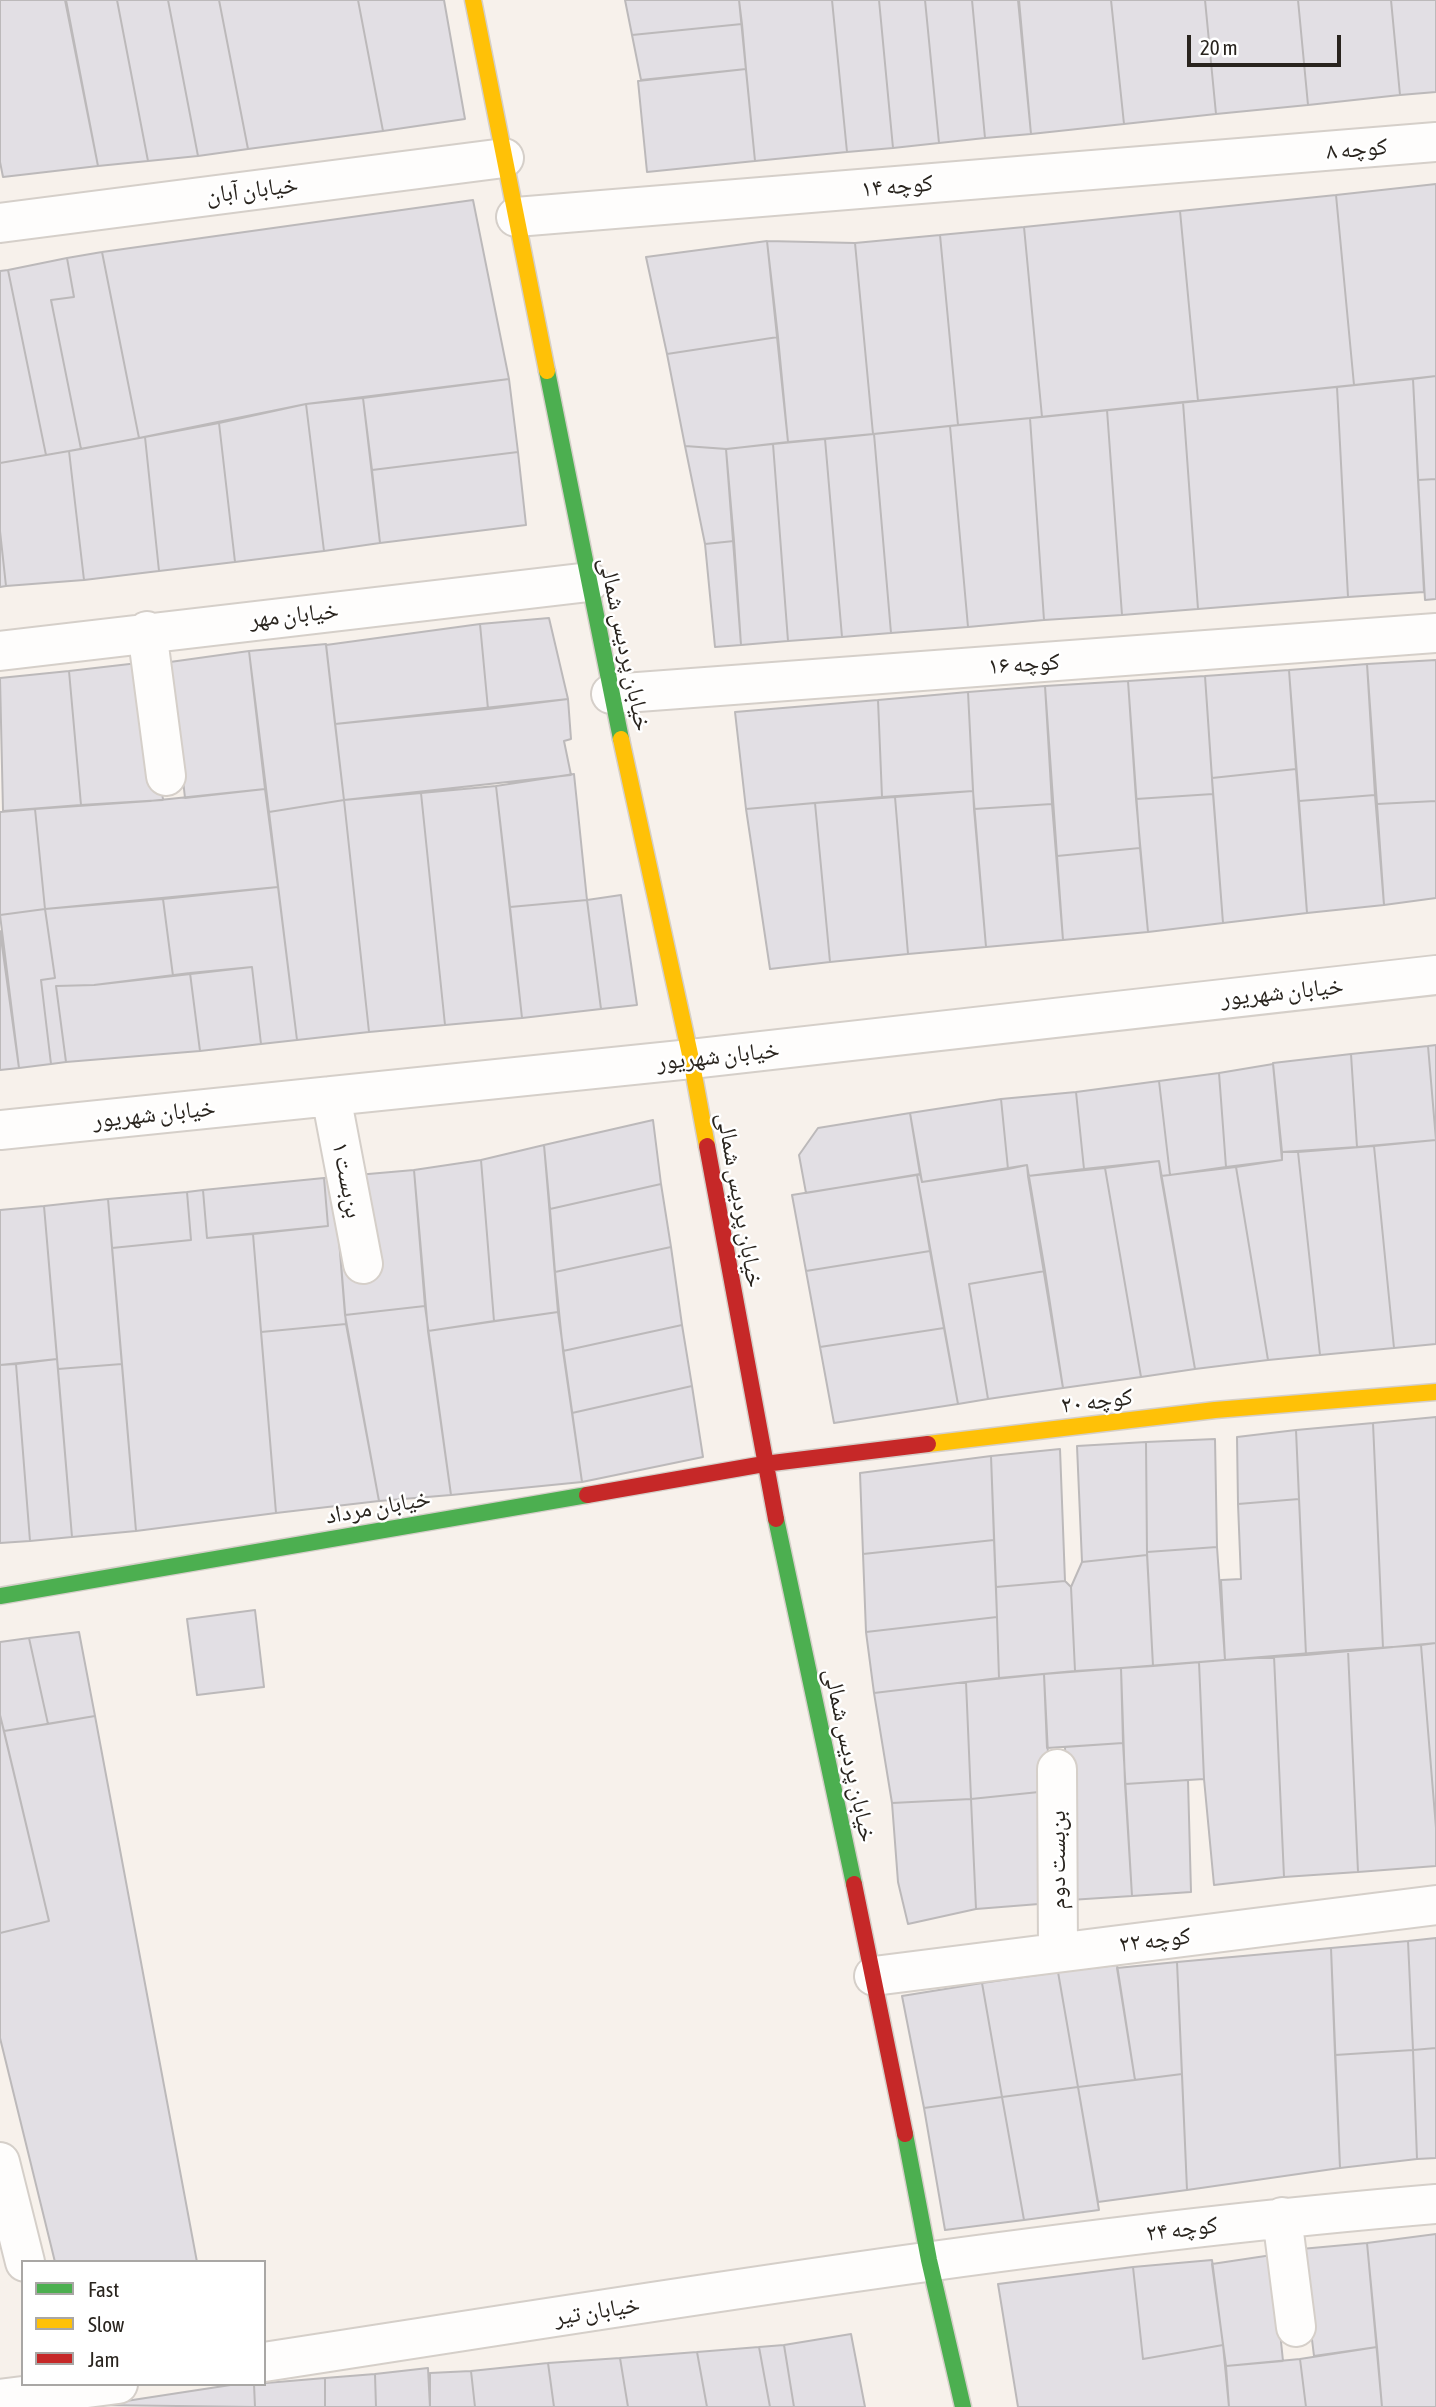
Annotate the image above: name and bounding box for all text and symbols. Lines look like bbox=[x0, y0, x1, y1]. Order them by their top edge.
scale bar bbox=[1191, 21, 1345, 65]
text: 20 m bbox=[1200, 35, 1238, 59]
street label: کوچه ۸ bbox=[1325, 132, 1389, 166]
street label: کوچه ۱۴ bbox=[860, 169, 934, 203]
street label: خیابان آبان bbox=[204, 170, 300, 210]
street label: خیابان پردیس شمالی bbox=[592, 554, 658, 734]
street label: خیابان مهر bbox=[248, 596, 340, 634]
street label: کوچه ۱۶ bbox=[987, 647, 1061, 681]
street label: خیابان شهریور bbox=[1219, 971, 1345, 1013]
street label: خیابان شهریور bbox=[655, 1035, 781, 1077]
street label: خیابان شهریور bbox=[91, 1093, 217, 1135]
street label: خیابان پردیس شمالی bbox=[710, 1110, 770, 1290]
street label: بن‌بست ۱ bbox=[326, 1140, 368, 1220]
street label: کوچه ۲۰ bbox=[1059, 1382, 1135, 1420]
street label: خیابان مرداد bbox=[323, 1484, 433, 1530]
street label: خیابان پردیس شمالی bbox=[817, 1665, 883, 1845]
street label: بن‌بست دوم bbox=[1043, 1811, 1071, 1909]
street label: کوچه ۲۲ bbox=[1117, 1921, 1193, 1959]
street label: کوچه ۲۴ bbox=[1144, 2210, 1220, 2248]
legend bbox=[21, 2260, 266, 2386]
text: Fast bbox=[88, 2277, 119, 2301]
street label: خیابان تیر bbox=[552, 2290, 642, 2332]
text: Slow bbox=[88, 2312, 124, 2336]
text: Jam bbox=[88, 2347, 120, 2371]

